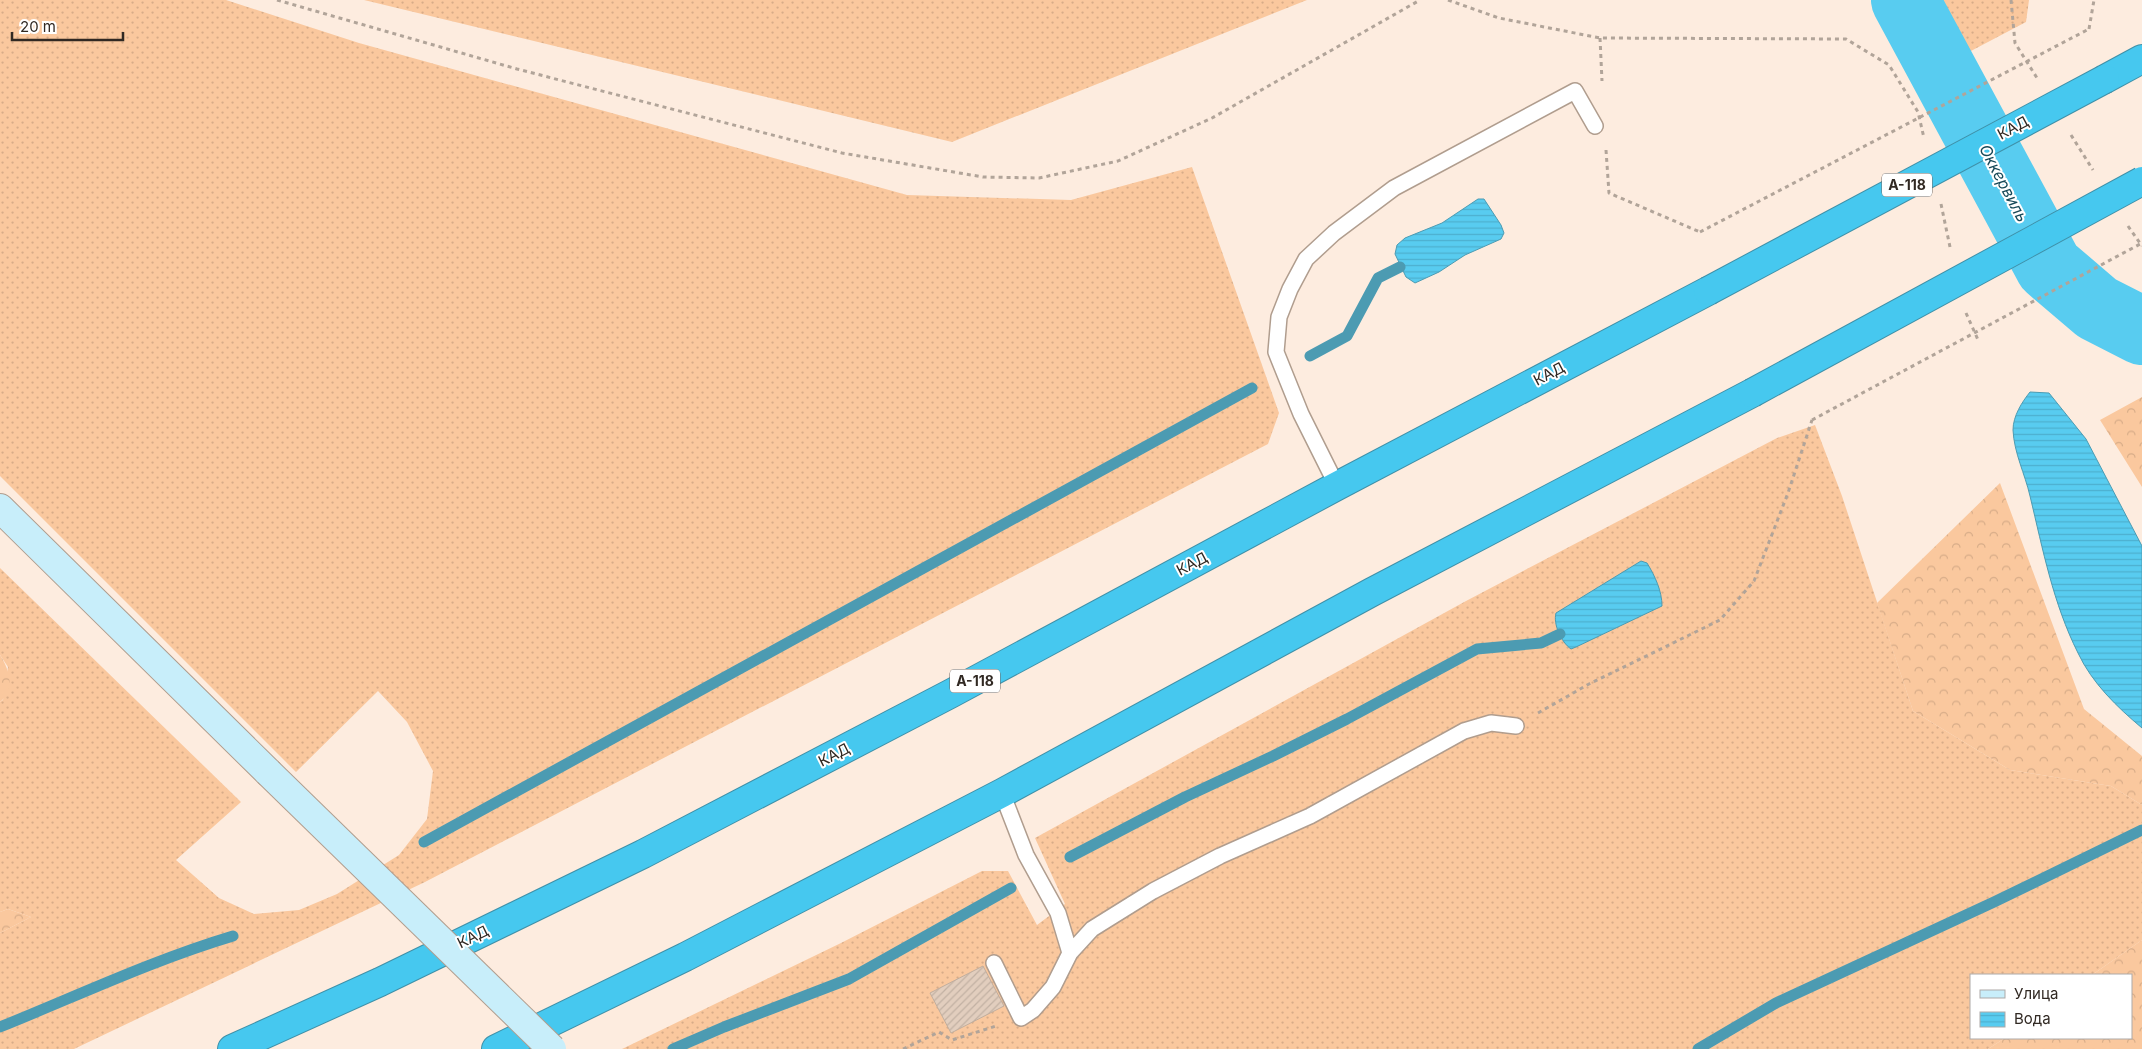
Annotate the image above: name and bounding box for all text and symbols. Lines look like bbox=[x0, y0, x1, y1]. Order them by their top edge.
scale bar bbox=[12, 10, 124, 42]
text: 20 m bbox=[20, 17, 56, 36]
street label: КАД bbox=[1994, 111, 2032, 144]
water label: Оккервиль bbox=[1975, 141, 2033, 225]
road number: А-118 bbox=[1882, 174, 1932, 196]
street label: КАД bbox=[1530, 357, 1568, 390]
street label: КАД bbox=[1173, 547, 1211, 580]
road number: А-118 bbox=[950, 669, 1000, 692]
street label: КАД bbox=[815, 739, 853, 770]
street label: КАД bbox=[454, 921, 492, 952]
legend bbox=[1970, 974, 2132, 1039]
text: Улица bbox=[2014, 984, 2058, 1003]
text: Вода bbox=[2014, 1009, 2051, 1028]

